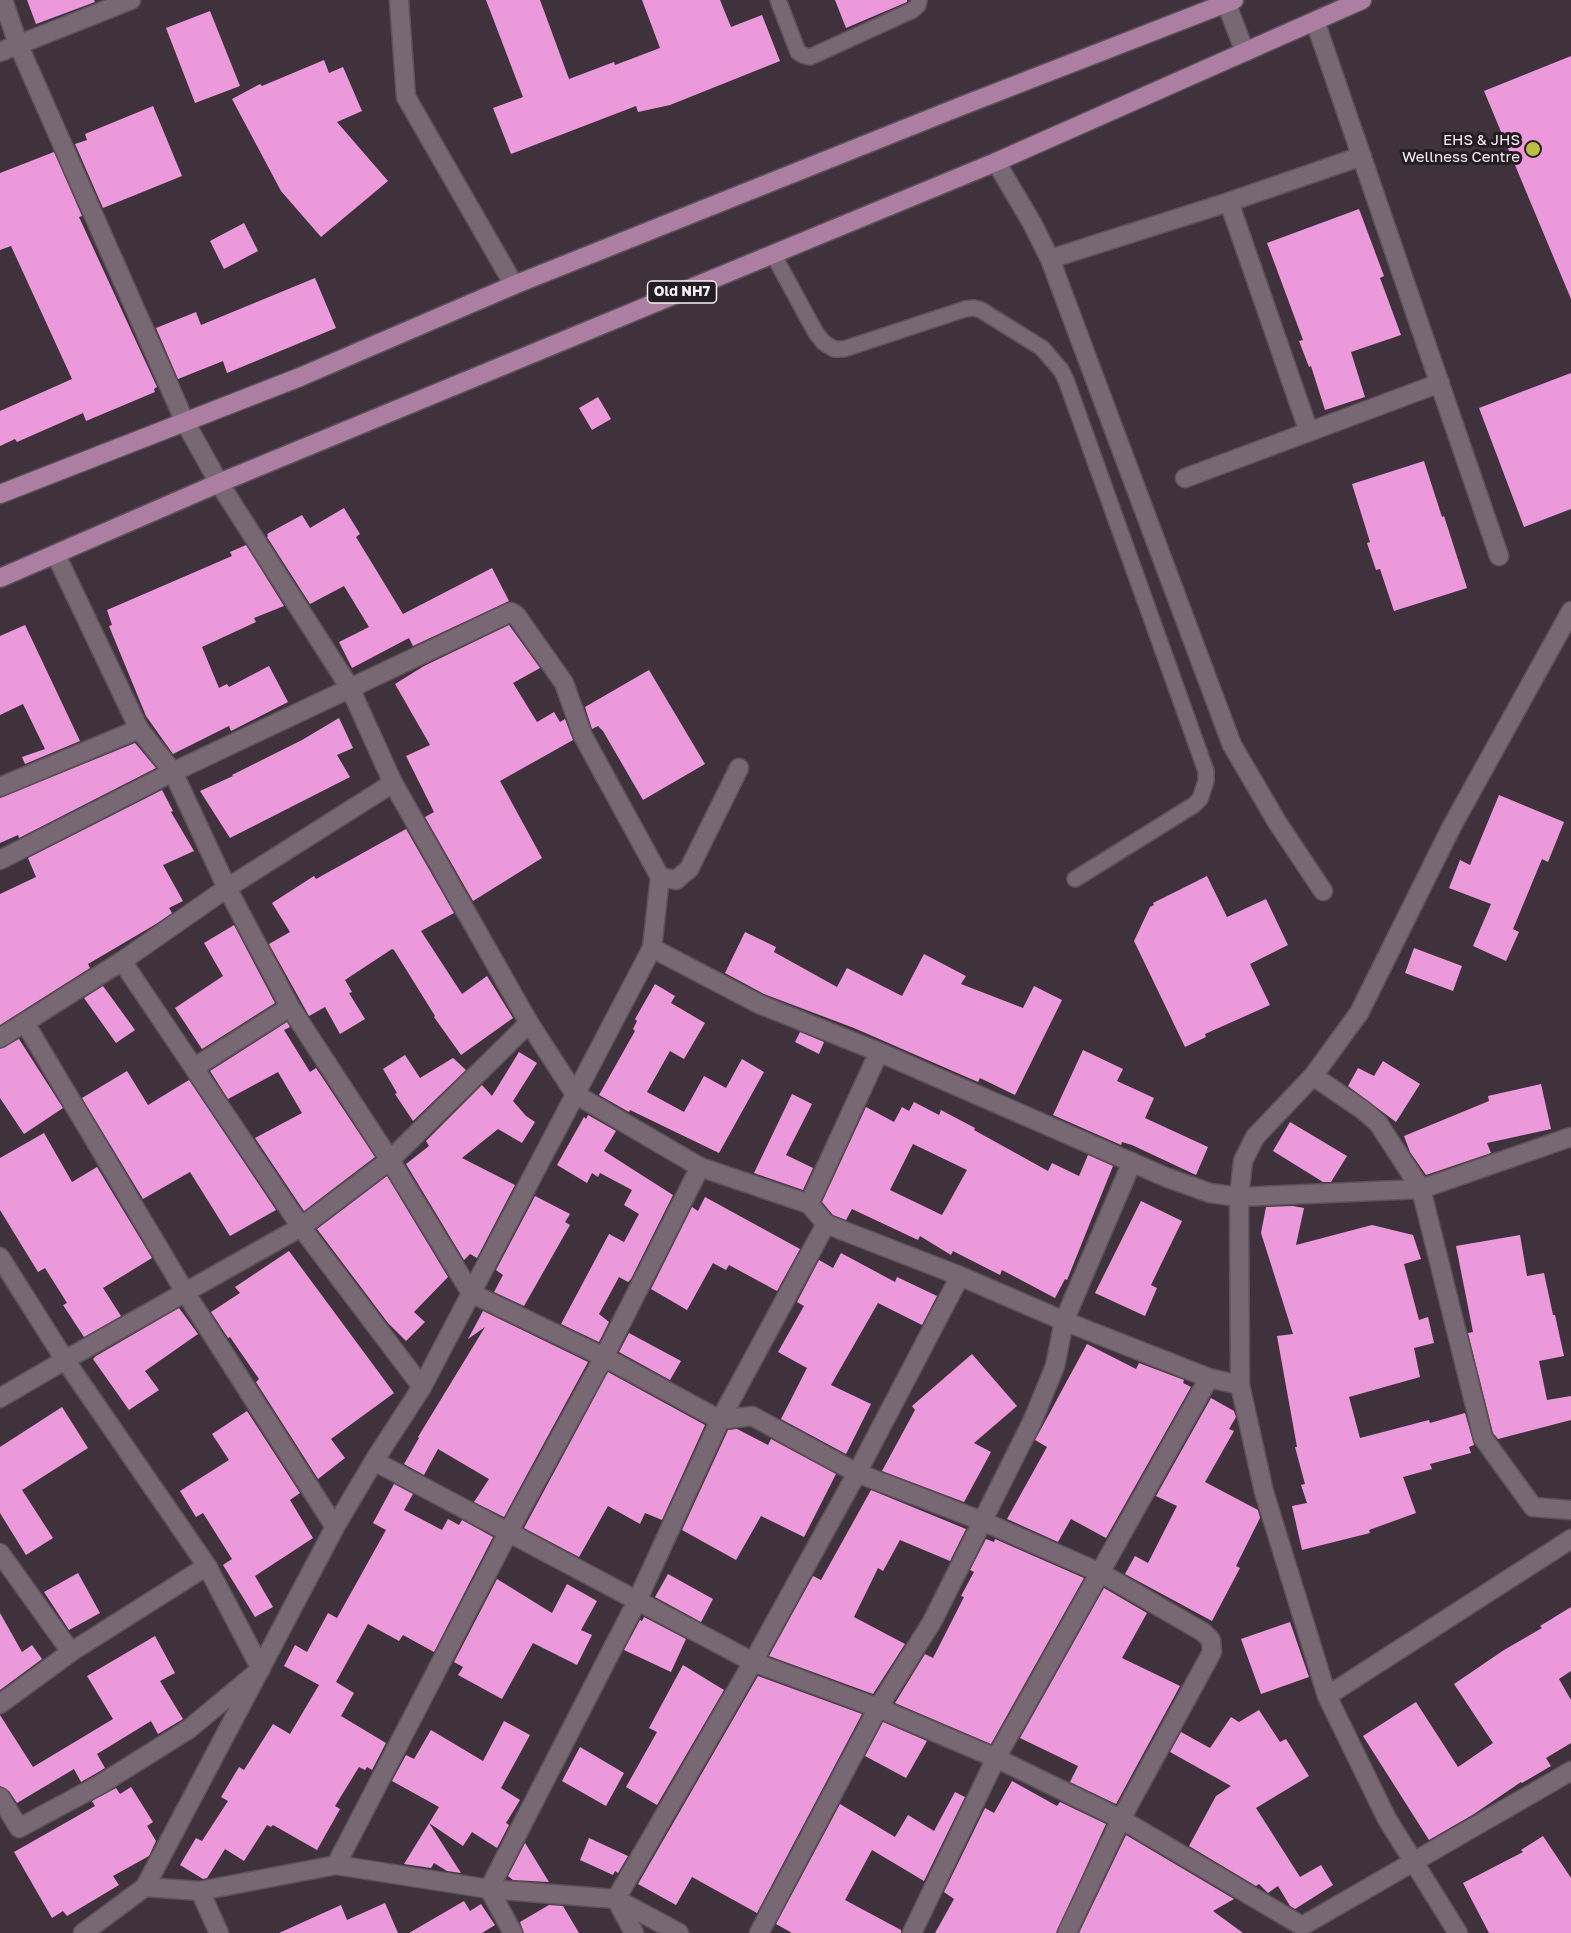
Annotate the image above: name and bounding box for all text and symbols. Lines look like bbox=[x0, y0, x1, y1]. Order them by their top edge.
place label: EHS & JHS Wellness Centre bbox=[1402, 131, 1520, 166]
marker: EHS & JHS Wellness Centre bbox=[1524, 140, 1542, 158]
road number: Old NH7 bbox=[648, 281, 716, 303]

